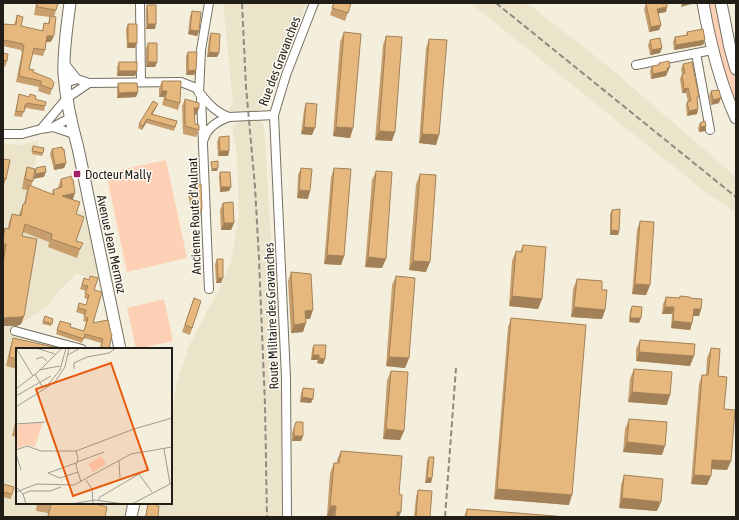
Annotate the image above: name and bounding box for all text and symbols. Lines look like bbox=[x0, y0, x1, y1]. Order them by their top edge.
street label: Rue des Gravanches bbox=[256, 14, 304, 108]
street label: Ancienne Route d'Aulnat bbox=[185, 157, 204, 275]
place label: Docteur Mally bbox=[85, 167, 152, 182]
marker: Docteur Mally bbox=[72, 169, 82, 179]
street label: Avenue Jean Mermoz bbox=[94, 193, 129, 295]
street label: Route Militaire des Gravanches bbox=[261, 242, 282, 390]
inset map bbox=[16, 348, 172, 504]

